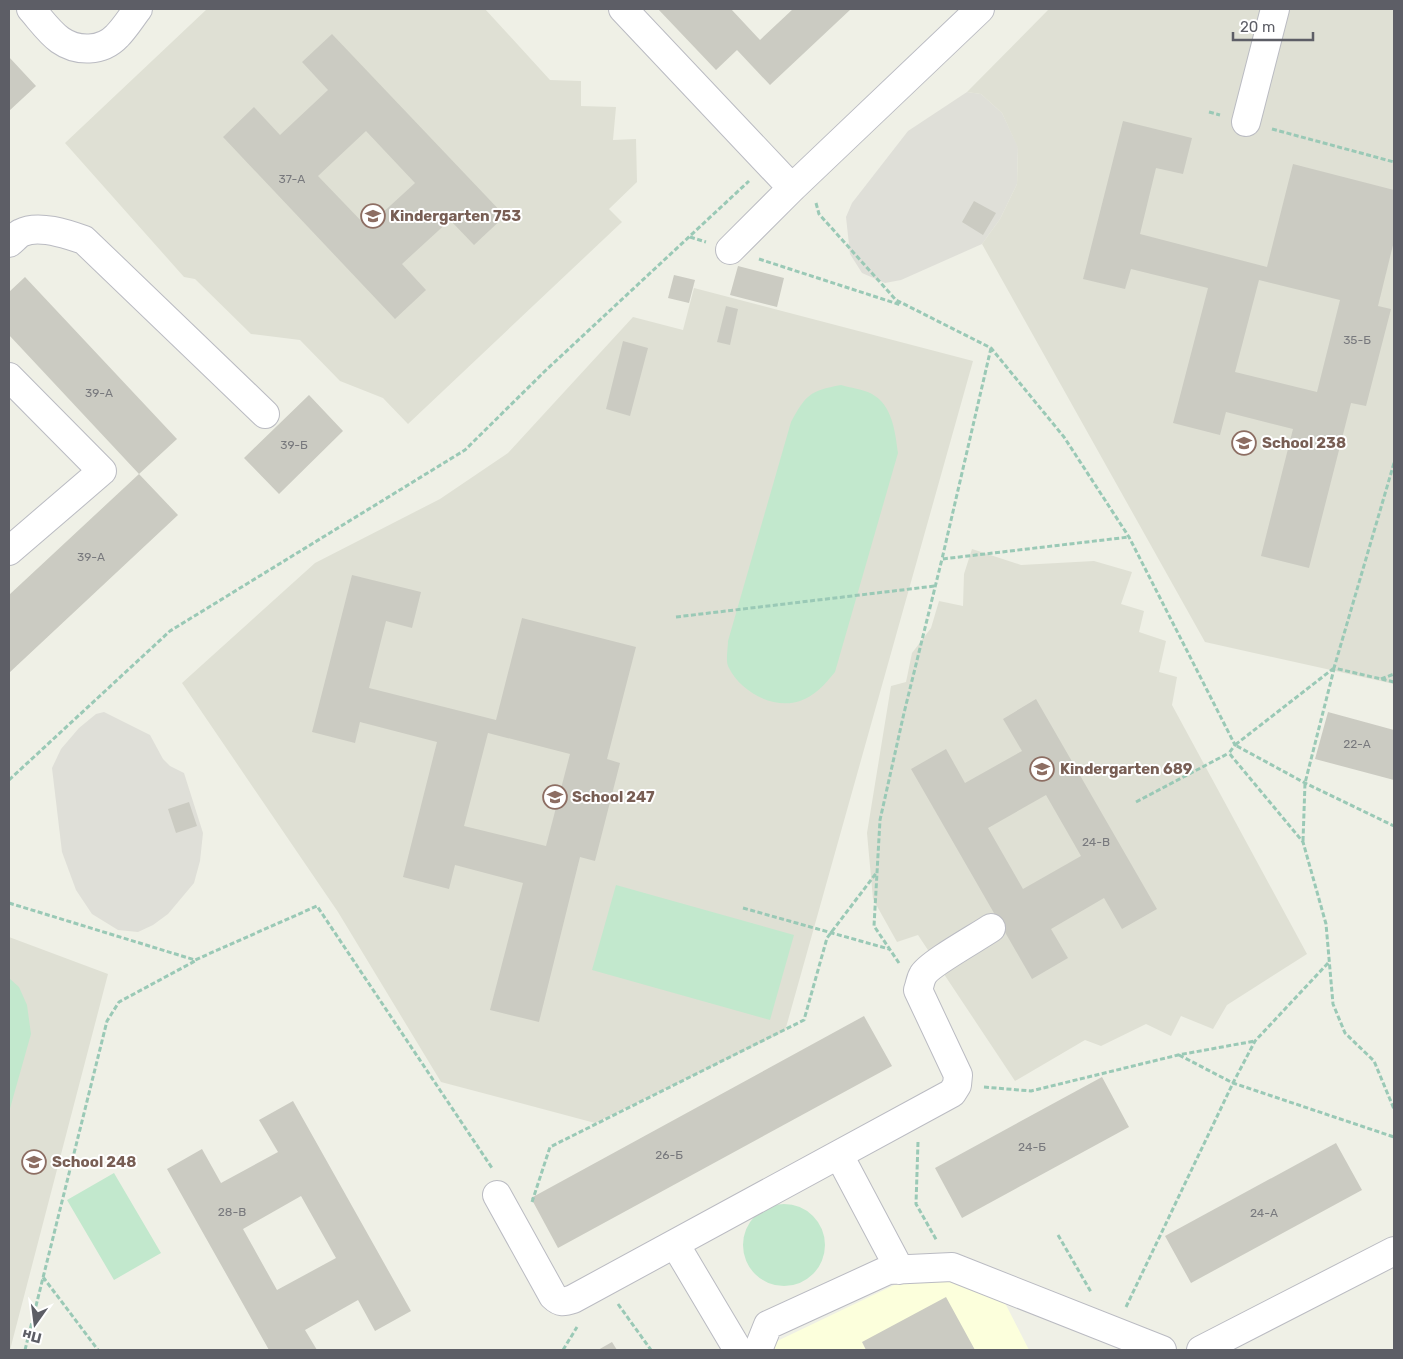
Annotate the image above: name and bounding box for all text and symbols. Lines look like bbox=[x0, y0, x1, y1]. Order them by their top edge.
scale bar bbox=[1233, 10, 1313, 42]
text: 20 m bbox=[1240, 18, 1275, 36]
house number: 37-А bbox=[279, 172, 305, 186]
school or university icon: Kindergarten 753 bbox=[360, 203, 386, 229]
place label: Kindergarten 753 bbox=[390, 207, 521, 225]
house number: 35-Б bbox=[1343, 333, 1371, 347]
house number: 39-А bbox=[85, 386, 113, 400]
school or university icon: School 238 bbox=[1231, 430, 1257, 456]
place label: School 238 bbox=[1262, 434, 1346, 452]
house number: 39-Б bbox=[280, 438, 308, 452]
house number: 39-А bbox=[77, 550, 105, 564]
house number: 22-А bbox=[1343, 737, 1371, 751]
school or university icon: Kindergarten 689 bbox=[1029, 756, 1055, 782]
place label: Kindergarten 689 bbox=[1060, 760, 1193, 778]
school or university icon: School 247 bbox=[542, 784, 568, 810]
place label: School 247 bbox=[572, 788, 655, 806]
house number: 24-В bbox=[1082, 835, 1110, 849]
house number: 24-Б bbox=[1018, 1140, 1046, 1154]
house number: 26-Б bbox=[655, 1148, 683, 1162]
school or university icon: School 248 bbox=[21, 1149, 47, 1175]
place label: School 248 bbox=[52, 1153, 136, 1171]
house number: 28-В bbox=[218, 1205, 246, 1219]
house number: 24-А bbox=[1250, 1206, 1278, 1220]
north arrow bbox=[10, 1299, 60, 1349]
text: Пн bbox=[20, 1326, 43, 1347]

